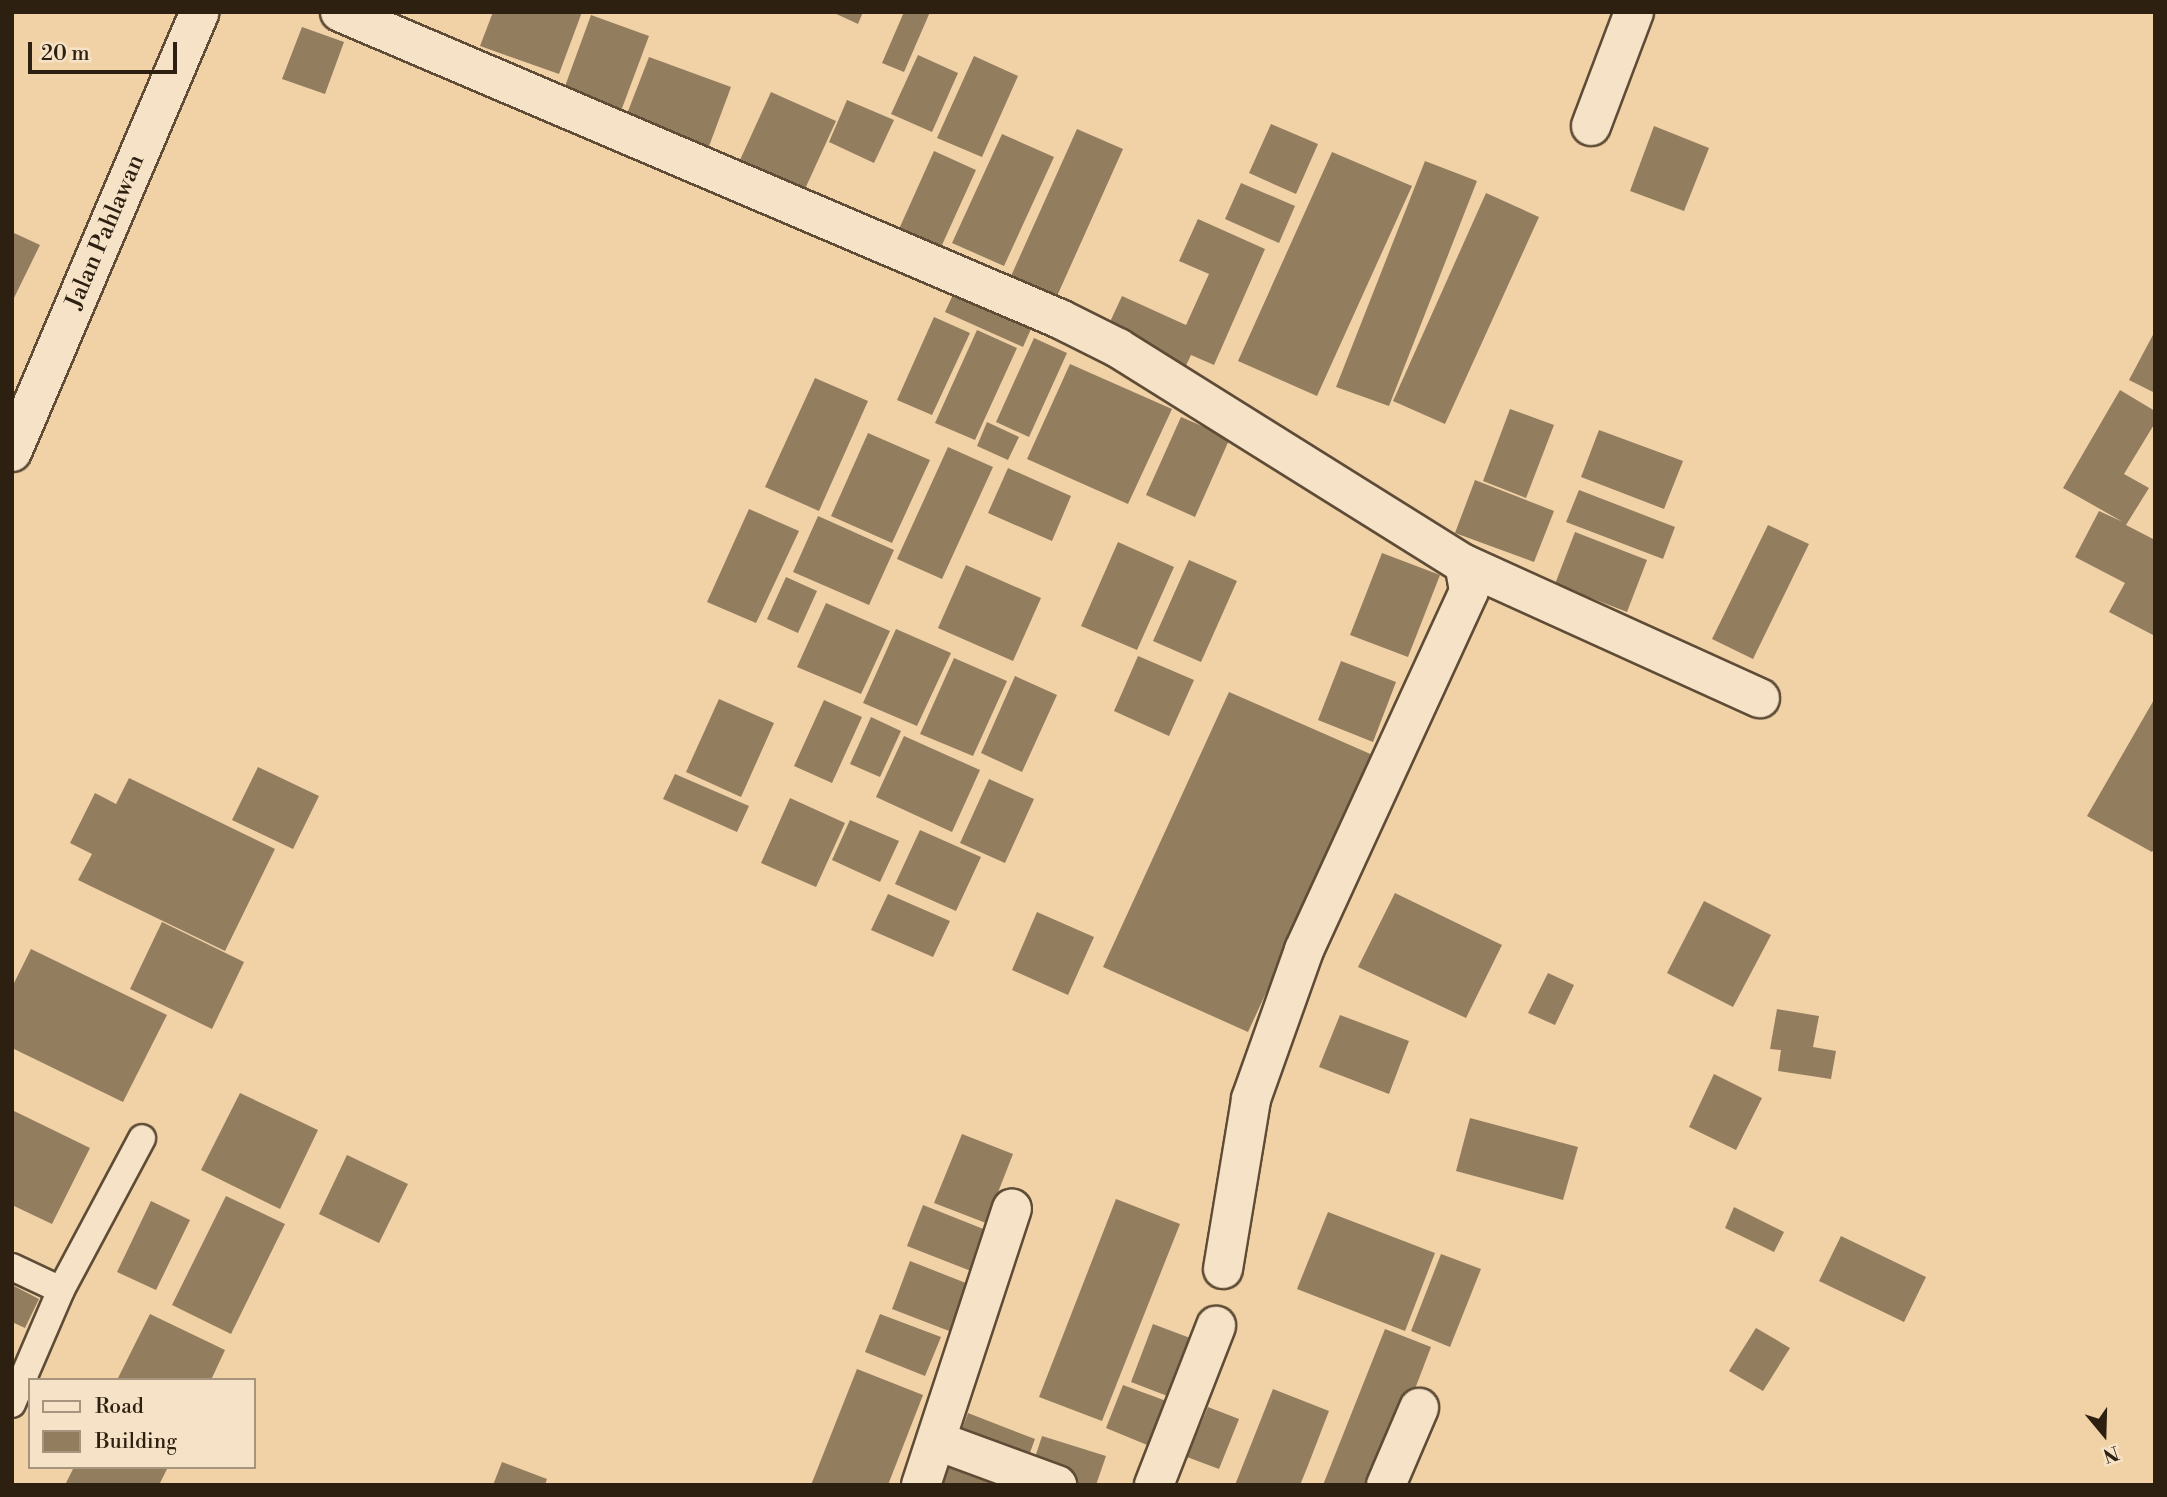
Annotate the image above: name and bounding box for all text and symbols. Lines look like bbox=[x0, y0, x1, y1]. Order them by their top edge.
scale bar bbox=[32, 28, 180, 72]
text: 20 m bbox=[41, 41, 90, 67]
street label: Jalan Pahlawan bbox=[61, 151, 151, 313]
legend bbox=[28, 1378, 256, 1469]
text: Road bbox=[95, 1394, 144, 1420]
north arrow bbox=[2069, 1399, 2139, 1469]
text: Building bbox=[95, 1429, 177, 1455]
text: N bbox=[2100, 1440, 2122, 1468]

